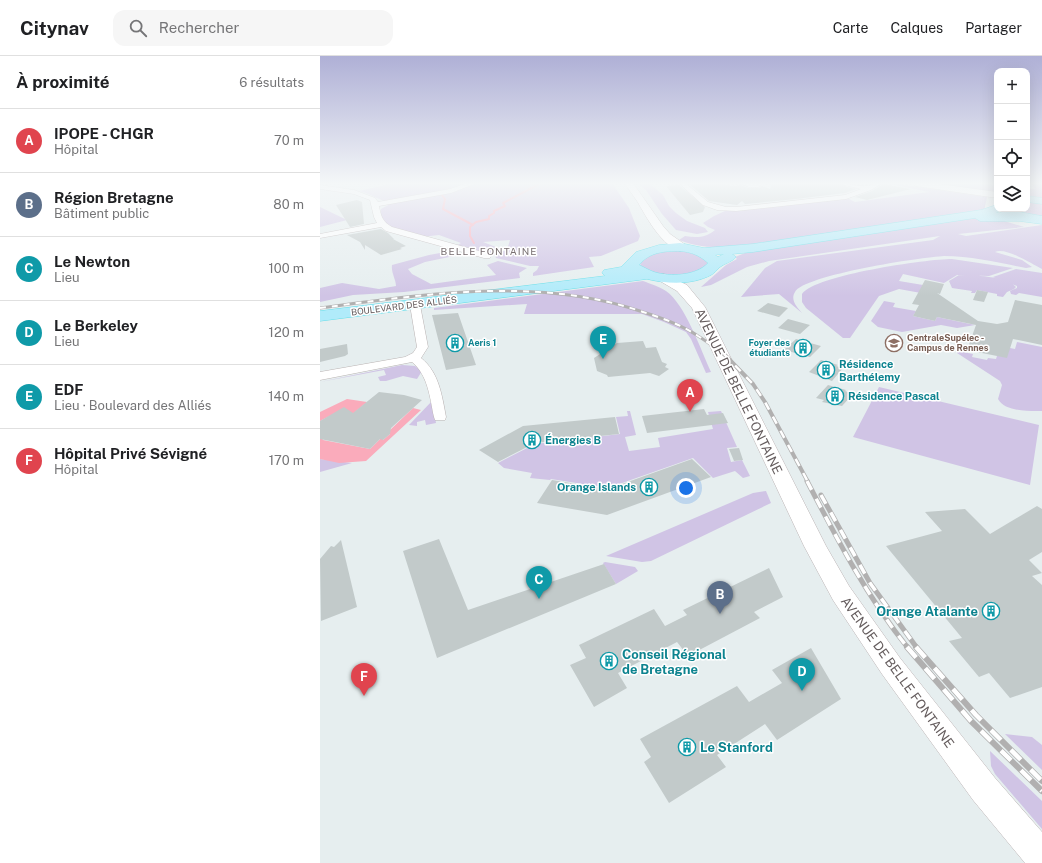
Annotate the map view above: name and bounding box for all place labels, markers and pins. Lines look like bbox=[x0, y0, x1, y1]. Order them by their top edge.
pin: E bbox=[590, 326, 616, 359]
place label: CentraleSupélec - Campus de Rennes bbox=[907, 332, 989, 353]
building icon: Aeris 1 bbox=[445, 333, 465, 353]
school or university icon: CentraleSupélec - Campus de Rennes bbox=[884, 333, 904, 353]
place label: Aeris 1 bbox=[468, 337, 496, 348]
place label: Foyer des étudiants bbox=[748, 337, 790, 358]
building icon: Foyer des étudiants bbox=[793, 338, 813, 358]
place label: Résidence Barthélemy bbox=[839, 358, 901, 383]
building icon: Résidence Barthélemy bbox=[816, 360, 836, 380]
pin: A bbox=[677, 379, 703, 412]
building icon: Résidence Pascal bbox=[825, 386, 845, 406]
place label: Résidence Pascal bbox=[848, 390, 940, 402]
building icon: Énergies B bbox=[522, 430, 542, 450]
place label: Énergies B bbox=[545, 433, 602, 446]
building icon: Orange Islands bbox=[639, 477, 659, 497]
place label: Orange Islands bbox=[557, 481, 636, 493]
pin: C bbox=[526, 566, 552, 599]
pin: B bbox=[707, 581, 733, 614]
building icon: Orange Atalante bbox=[981, 601, 1001, 621]
place label: Orange Atalante bbox=[876, 604, 978, 619]
place label: Conseil Régional de Bretagne bbox=[622, 647, 726, 677]
building icon: Conseil Régional de Bretagne bbox=[599, 651, 619, 671]
pin: D bbox=[789, 658, 815, 691]
pin: F bbox=[351, 663, 377, 696]
building icon: Le Stanford bbox=[677, 737, 697, 757]
place label: Le Stanford bbox=[700, 740, 773, 755]

